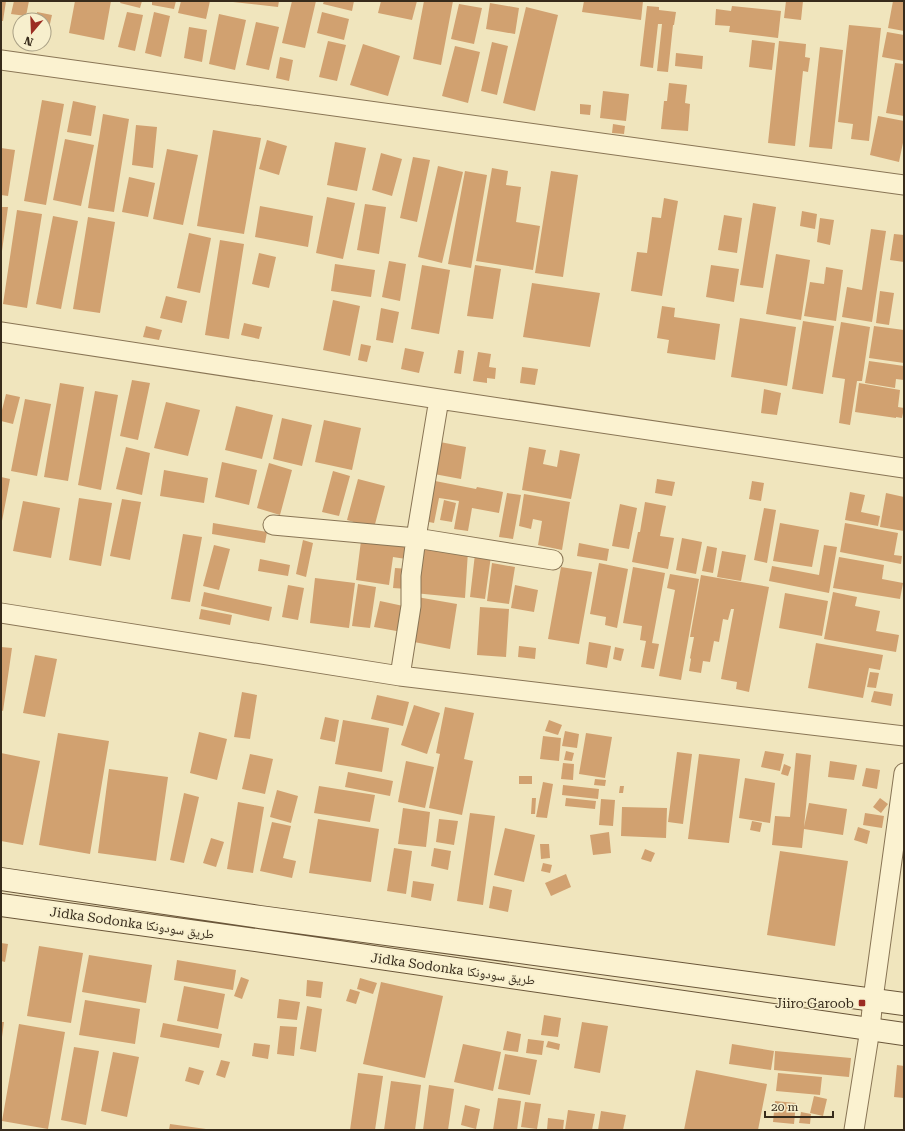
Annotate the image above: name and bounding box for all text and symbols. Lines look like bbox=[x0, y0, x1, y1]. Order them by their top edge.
north arrow bbox=[12, 12, 52, 52]
text: N bbox=[22, 33, 35, 49]
street label: Jidka Sodonka طريق سودونكا bbox=[49, 904, 215, 943]
street label: Jidka Sodonka طريق سودونكا bbox=[370, 950, 536, 989]
place label: Jiiro Garoob bbox=[775, 996, 854, 1011]
marker: Jiiro Garoob bbox=[857, 998, 867, 1008]
scale bar bbox=[765, 1093, 833, 1119]
text: 20 m bbox=[771, 1100, 798, 1114]

